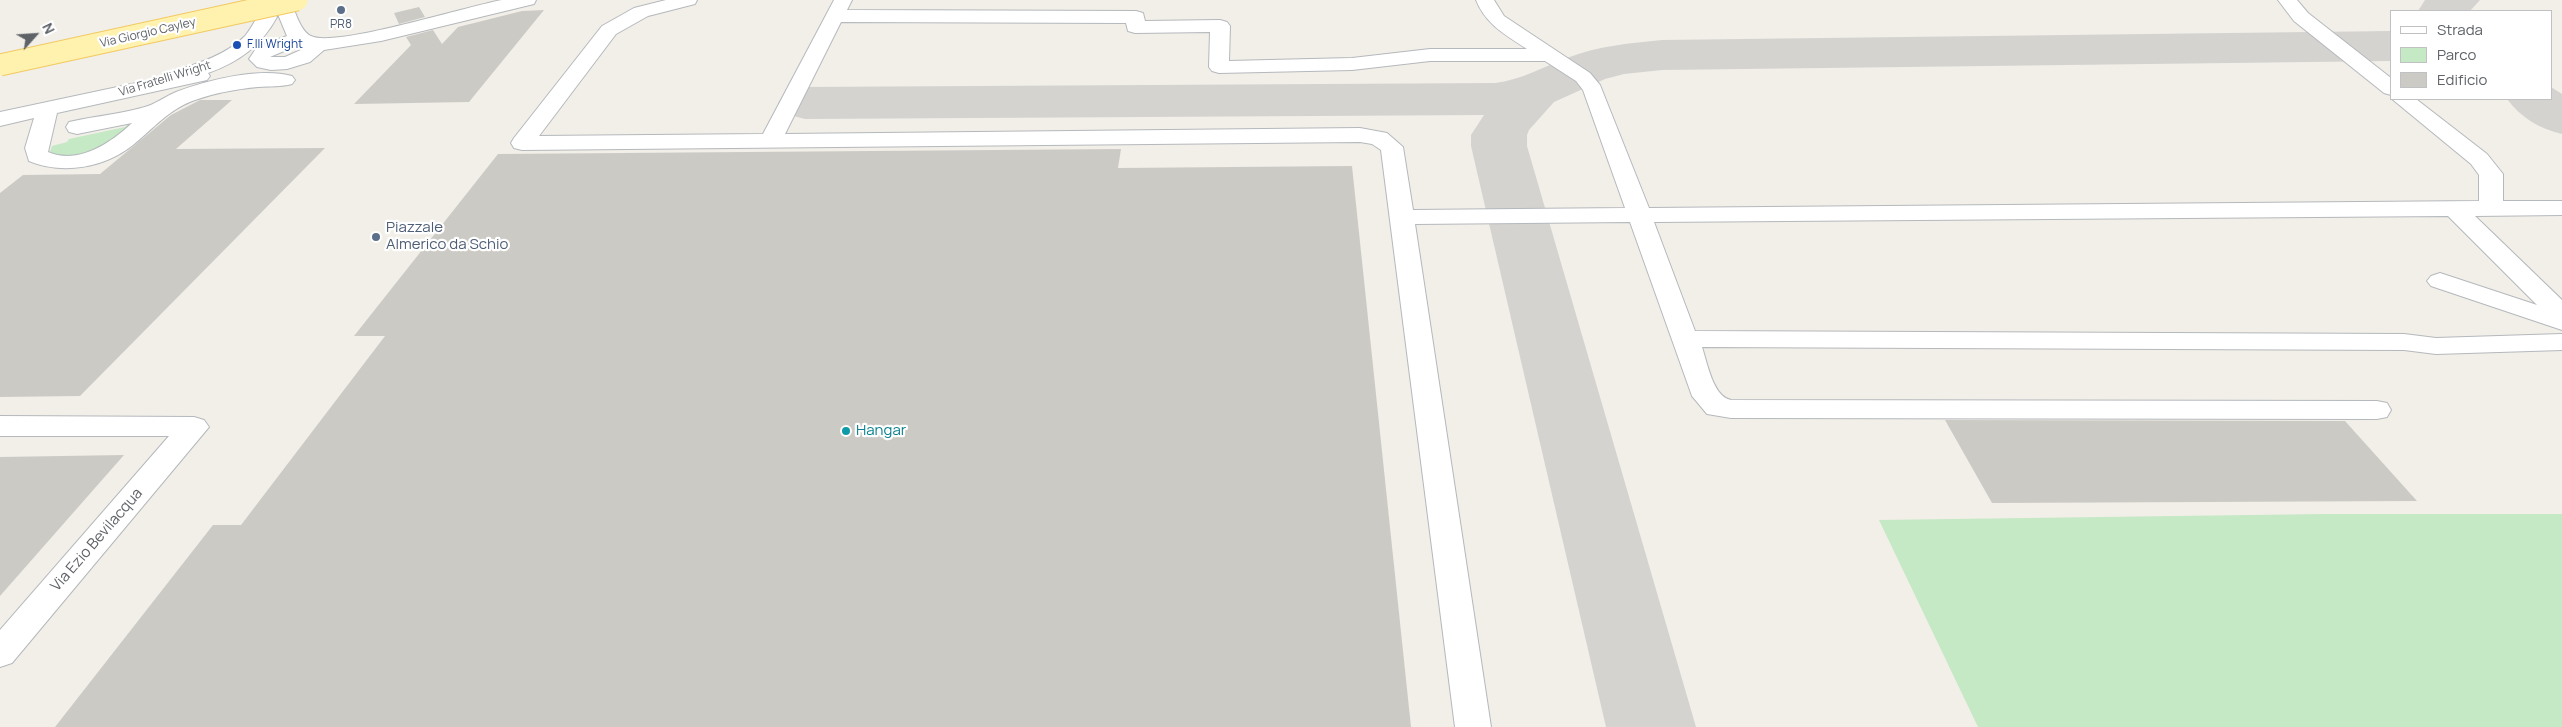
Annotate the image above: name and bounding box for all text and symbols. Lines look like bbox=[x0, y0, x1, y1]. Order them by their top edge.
marker: PR8 bbox=[335, 4, 347, 16]
north arrow bbox=[10, 10, 60, 60]
legend bbox=[2390, 10, 2552, 100]
street label: Via Giorgio Cayley bbox=[99, 15, 197, 51]
place label: PR8 bbox=[330, 18, 352, 32]
text: Strada bbox=[2437, 19, 2483, 40]
text: N bbox=[38, 20, 60, 37]
place label: F.lli Wright bbox=[247, 38, 303, 52]
marker: F.lli Wright bbox=[231, 39, 243, 51]
text: Parco bbox=[2437, 44, 2476, 65]
street label: Via Fratelli Wright bbox=[117, 58, 213, 100]
text: Edificio bbox=[2437, 69, 2487, 90]
place label: Piazzale Almerico da Schio bbox=[386, 219, 508, 254]
marker: Piazzale Almerico da Schio bbox=[370, 231, 382, 243]
place label: Hangar bbox=[856, 422, 906, 440]
marker: Hangar bbox=[840, 425, 852, 437]
street label: Via Ezio Bevilacqua bbox=[47, 485, 147, 595]

